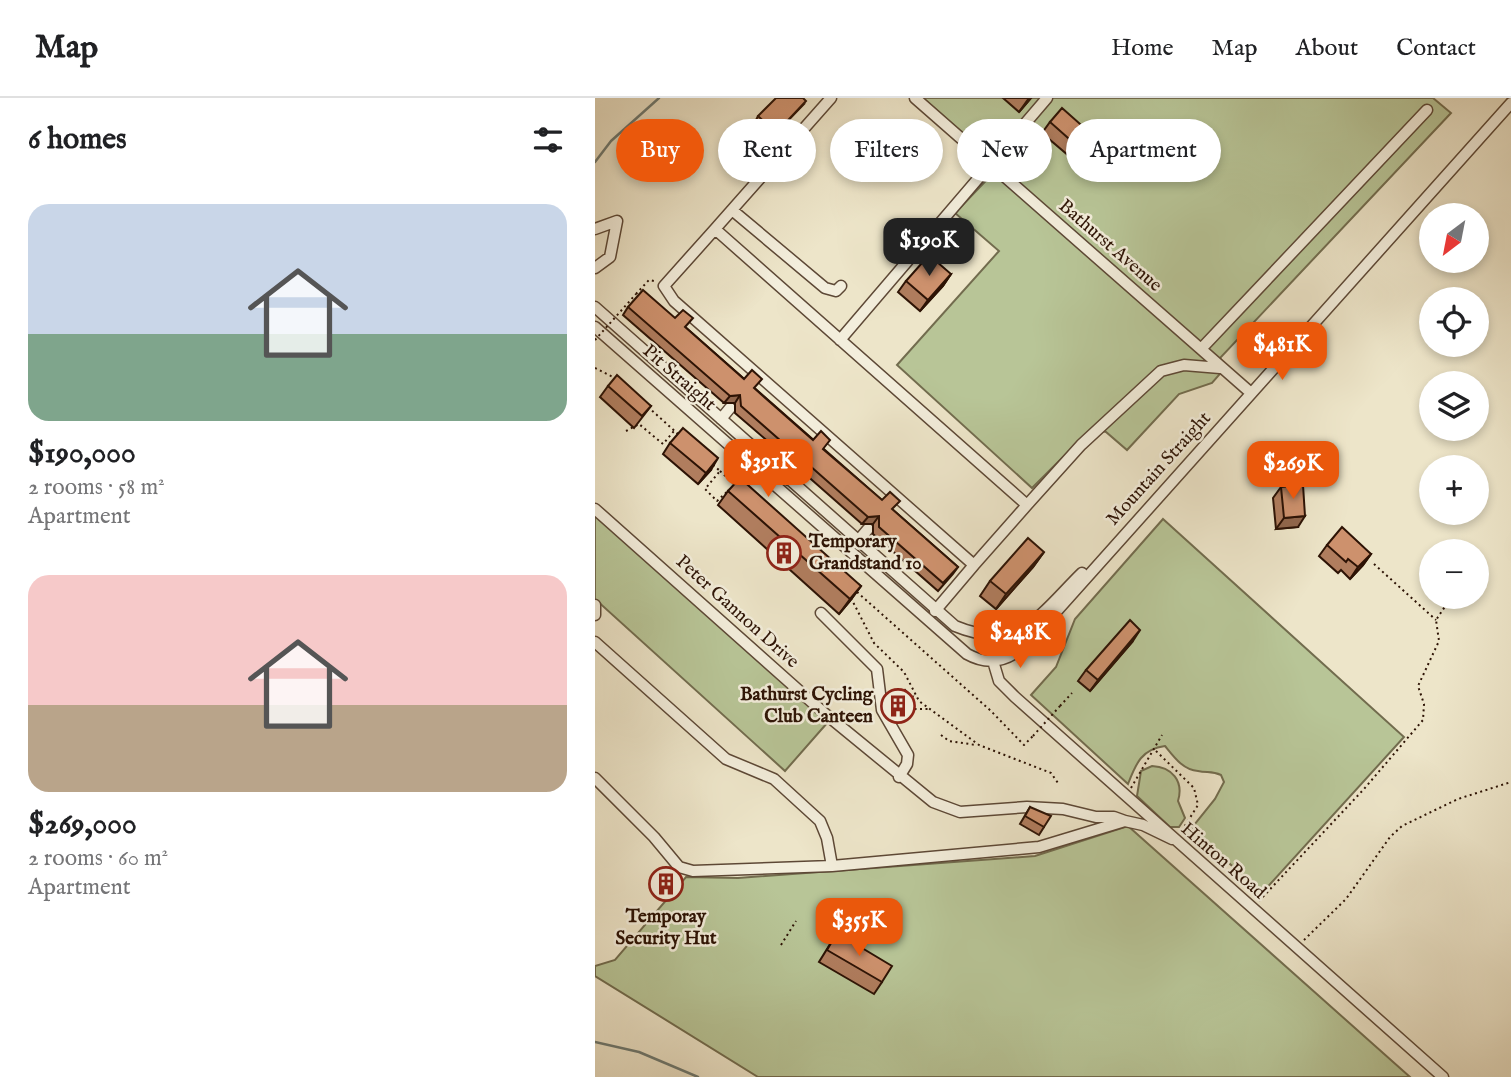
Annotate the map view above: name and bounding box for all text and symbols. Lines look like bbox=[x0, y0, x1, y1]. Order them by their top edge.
text: Map bbox=[35, 27, 98, 69]
text: Home bbox=[1111, 33, 1174, 64]
text: Map bbox=[1212, 33, 1258, 64]
text: About bbox=[1296, 33, 1358, 64]
text: Contact bbox=[1396, 33, 1476, 64]
chip: Buy bbox=[616, 119, 704, 182]
chip: Rent bbox=[718, 119, 816, 182]
chip: Filters bbox=[830, 119, 943, 182]
chip: New bbox=[957, 119, 1052, 182]
chip: Apartment bbox=[1066, 119, 1221, 182]
text: 6 homes bbox=[28, 121, 127, 159]
icon: filters bbox=[529, 121, 567, 159]
street label: Bathurst Avenue bbox=[1053, 194, 1167, 298]
north arrow bbox=[1419, 203, 1489, 273]
map controls bbox=[1419, 203, 1489, 609]
pin: $190K bbox=[880, 218, 978, 278]
text: $190K bbox=[899, 226, 959, 255]
icon: home bbox=[235, 250, 361, 376]
button: locate bbox=[1419, 287, 1489, 357]
pin: $481K bbox=[1233, 322, 1331, 382]
text: $481K bbox=[1253, 330, 1311, 359]
street label: Pit Straight bbox=[637, 339, 721, 417]
button: layers bbox=[1419, 371, 1489, 441]
street label: Mountain Straight bbox=[1101, 407, 1217, 531]
text: $190,000 bbox=[28, 435, 136, 473]
pin: $391K bbox=[719, 440, 817, 499]
pin: $269K bbox=[1244, 442, 1342, 501]
text: $391K bbox=[740, 447, 796, 476]
text: $269K bbox=[1263, 449, 1323, 478]
button: + bbox=[1419, 455, 1489, 525]
text: 2 rooms · 58 m² bbox=[28, 473, 165, 502]
text: Apartment bbox=[28, 502, 131, 531]
place label: Temporary Grandstand 10 bbox=[808, 530, 922, 576]
building icon: Temporary Grandstand 10 bbox=[765, 534, 803, 572]
button: − bbox=[1419, 539, 1489, 609]
street label: Peter Gannon Drive bbox=[670, 550, 804, 674]
pin: $248K bbox=[971, 610, 1069, 670]
text: $248K bbox=[990, 618, 1050, 647]
icon: home bbox=[235, 621, 361, 747]
place label: Bathurst Cycling Club Canteen bbox=[740, 683, 874, 729]
building icon: Bathurst Cycling Club Canteen bbox=[879, 687, 917, 725]
text: $269,000 bbox=[28, 806, 137, 844]
street label: Hinton Road bbox=[1175, 817, 1271, 905]
text: 2 rooms · 60 m² bbox=[28, 844, 168, 873]
building icon: Temporay Security Hut bbox=[647, 865, 685, 903]
text: Apartment bbox=[28, 873, 131, 902]
pin: $355K bbox=[810, 898, 908, 958]
place label: Temporay Security Hut bbox=[616, 905, 717, 951]
text: $355K bbox=[832, 906, 886, 935]

